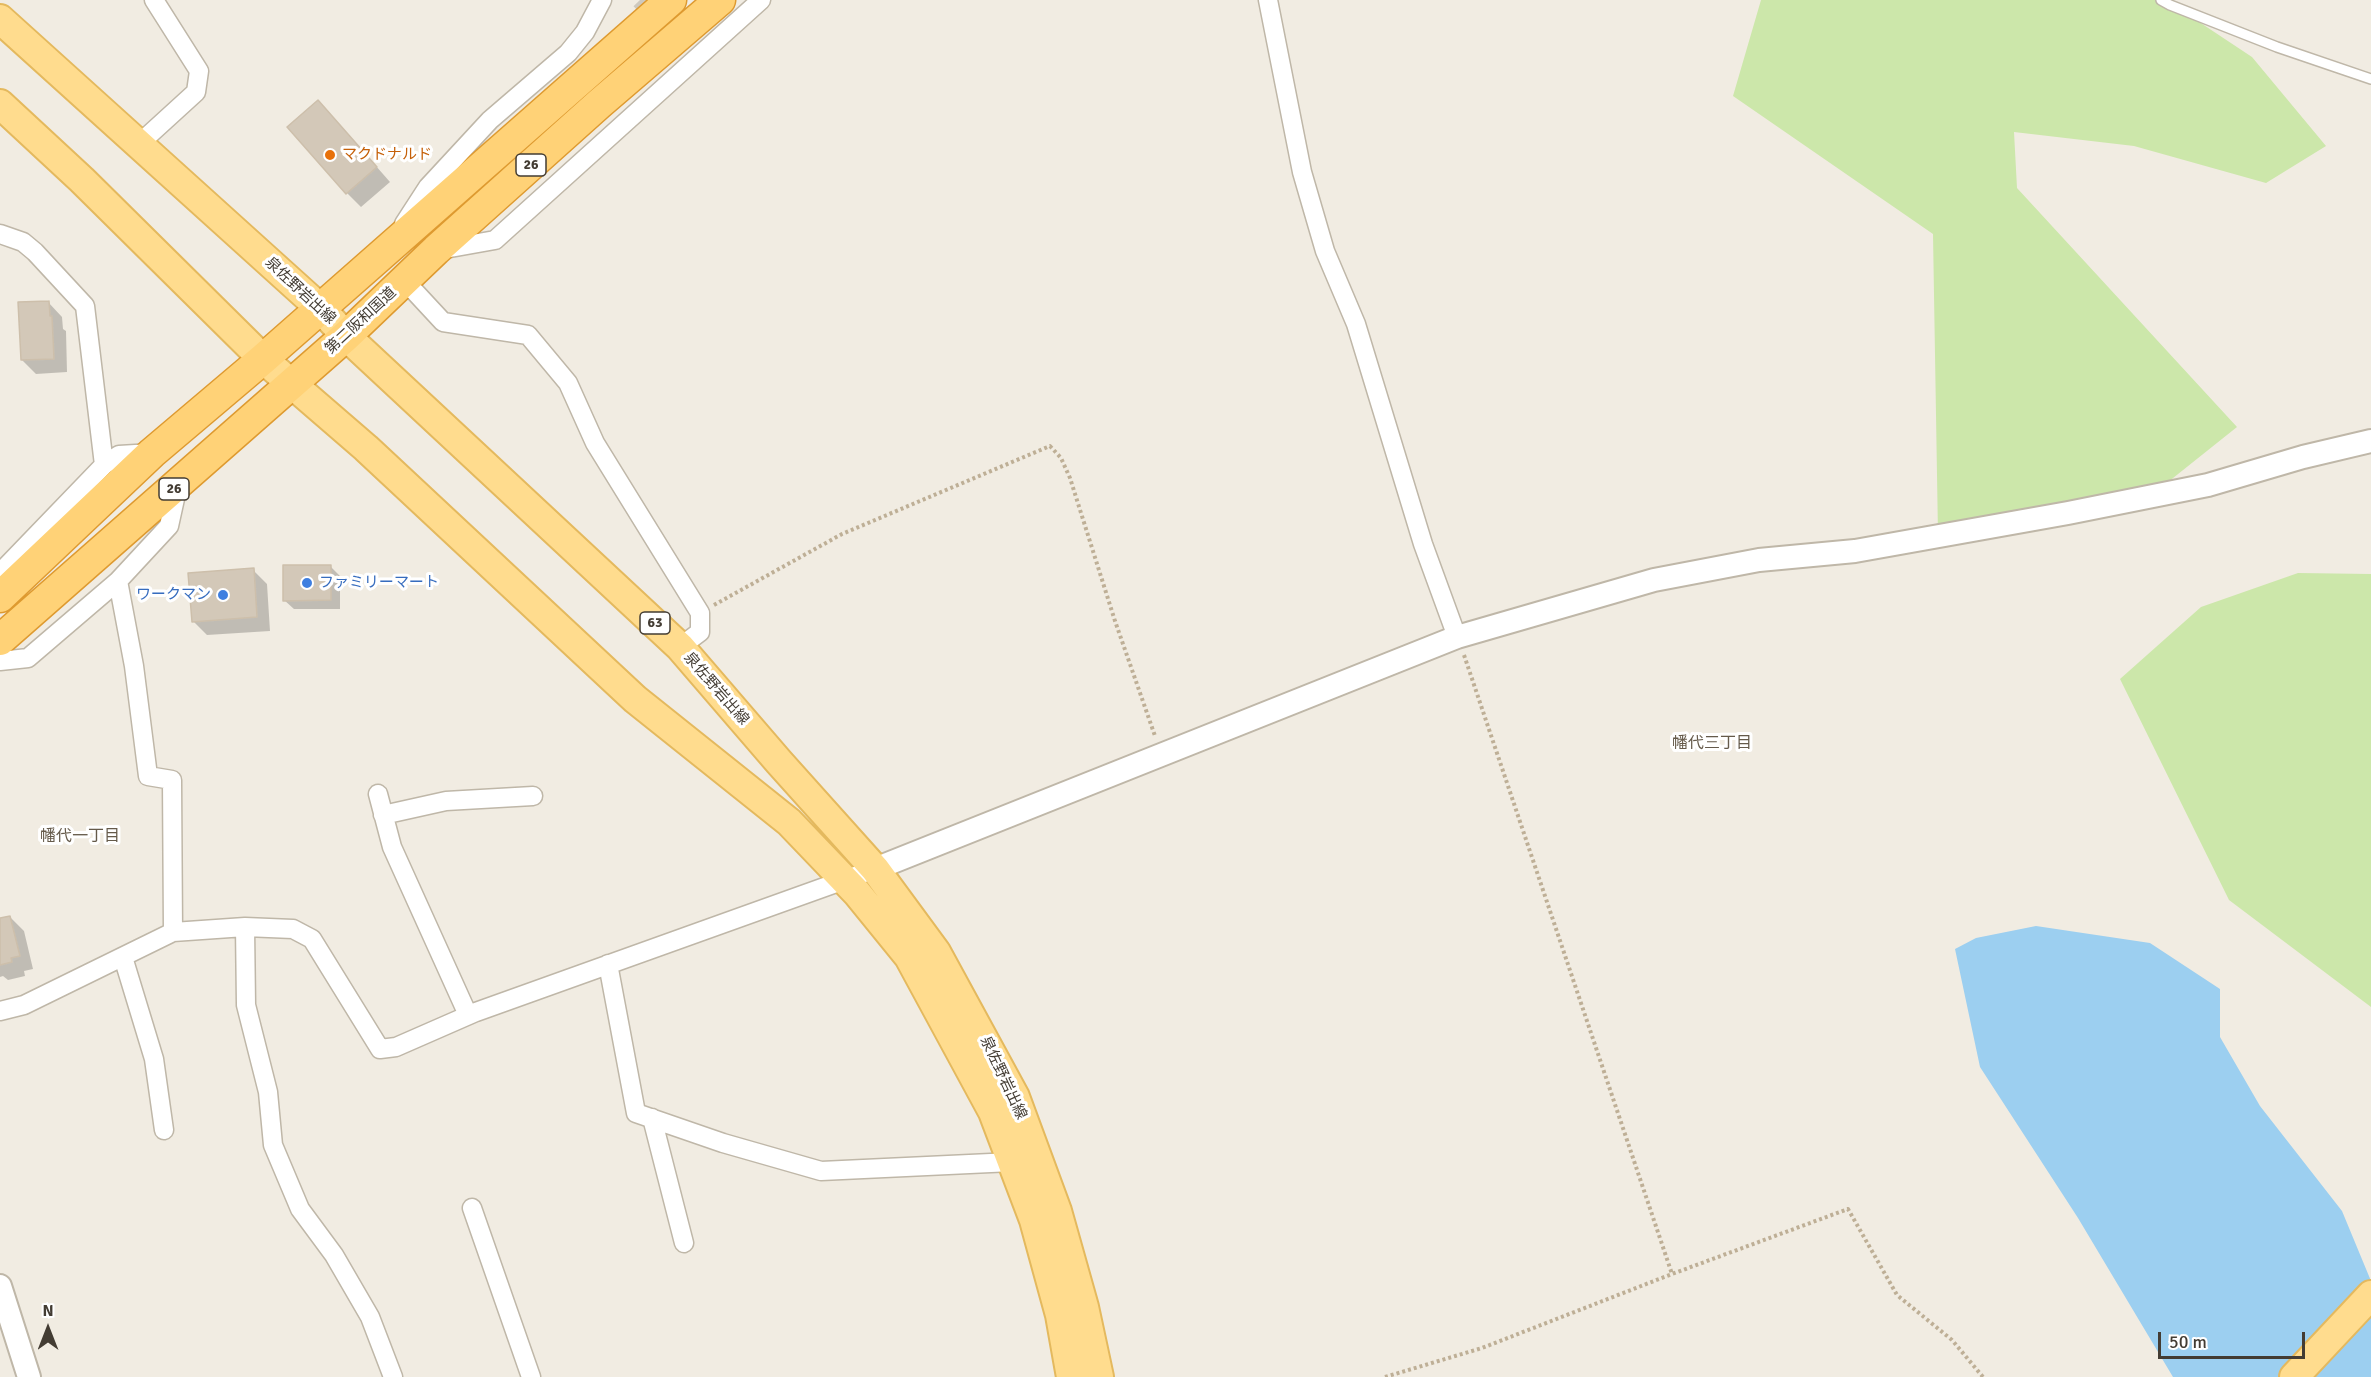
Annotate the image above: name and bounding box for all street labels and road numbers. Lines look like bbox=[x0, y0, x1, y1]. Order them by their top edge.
road number: 26 bbox=[516, 154, 546, 176]
street label: 泉佐野岩出線 bbox=[261, 254, 339, 328]
street label: 第二阪和国道 bbox=[322, 284, 400, 358]
road number: 26 bbox=[159, 478, 189, 500]
road number: 63 bbox=[640, 612, 670, 634]
street label: 泉佐野岩出線 bbox=[680, 649, 752, 729]
street label: 泉佐野岩出線 bbox=[976, 1033, 1030, 1123]

